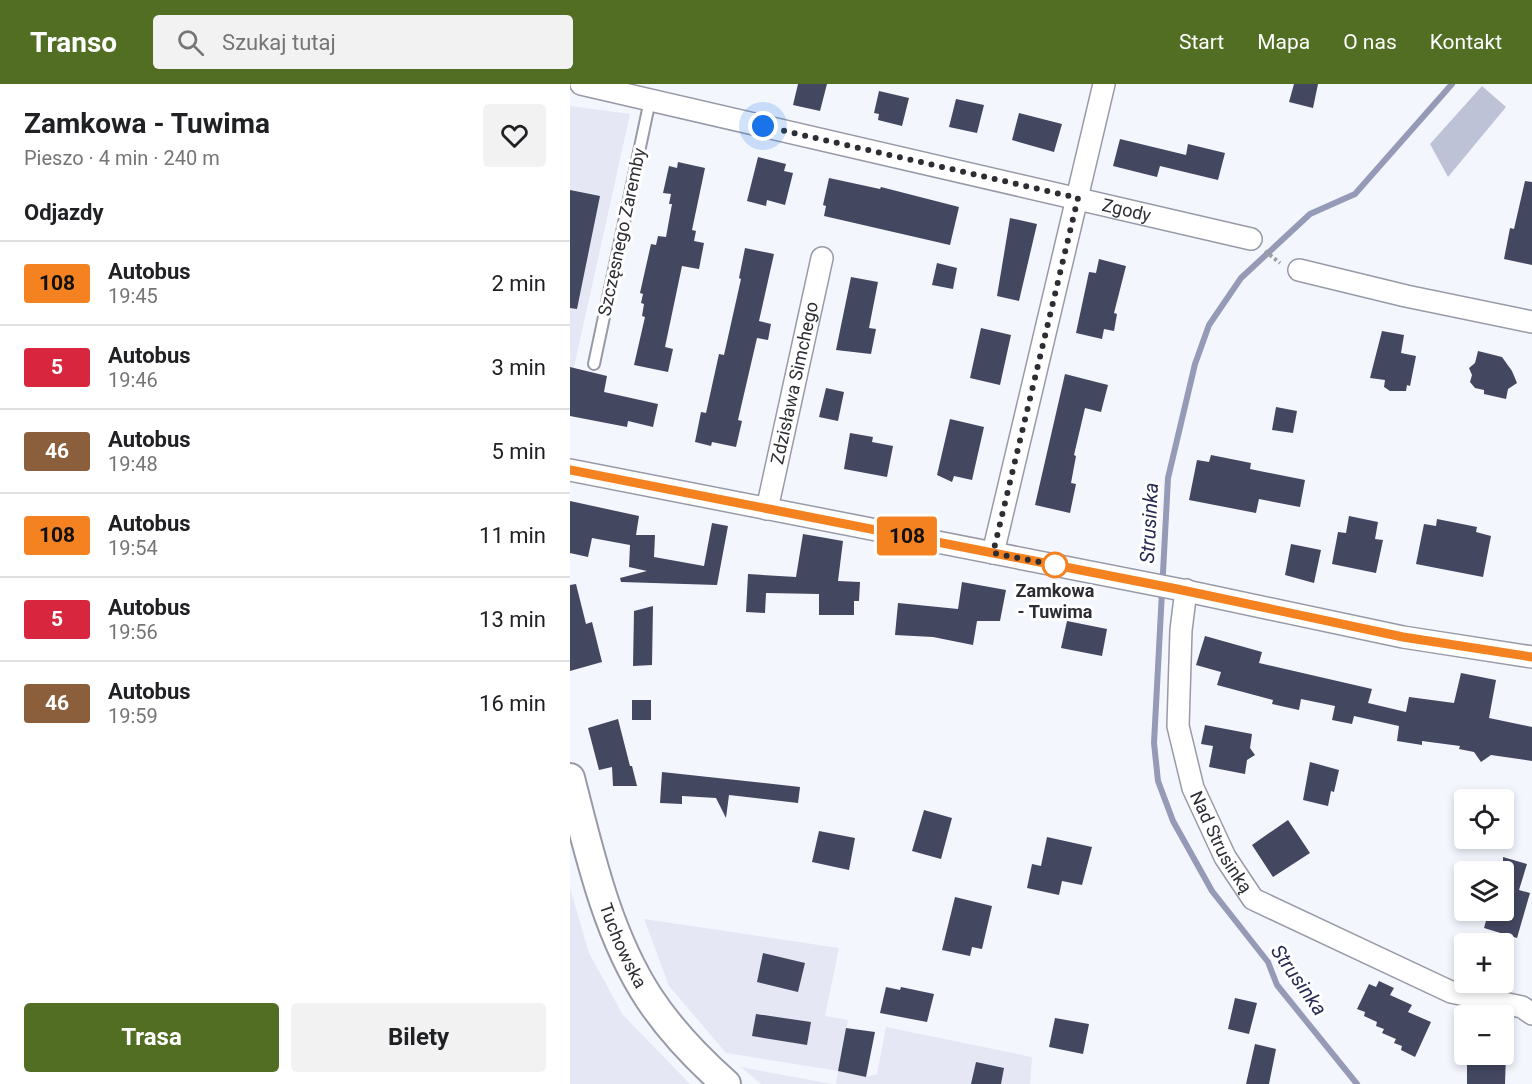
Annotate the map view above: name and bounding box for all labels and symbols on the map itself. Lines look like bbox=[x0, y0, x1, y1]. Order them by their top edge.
your location bbox=[748, 111, 778, 141]
street label: Szczęsnego Zaremby bbox=[593, 146, 650, 318]
street label: Zgody bbox=[1100, 194, 1154, 226]
street label: Zdzisława Simchego bbox=[766, 300, 822, 466]
water label: Strusinka bbox=[1135, 482, 1163, 564]
line badge: 108 bbox=[872, 516, 942, 556]
marker: Zamkowa - Tuwima bbox=[1042, 552, 1068, 578]
place label: Zamkowa - Tuwima bbox=[1016, 580, 1095, 622]
street label: Nad Strusinką bbox=[1186, 788, 1257, 897]
street label: Tuchowska bbox=[595, 900, 651, 992]
water label: Strusinka bbox=[1266, 940, 1332, 1020]

